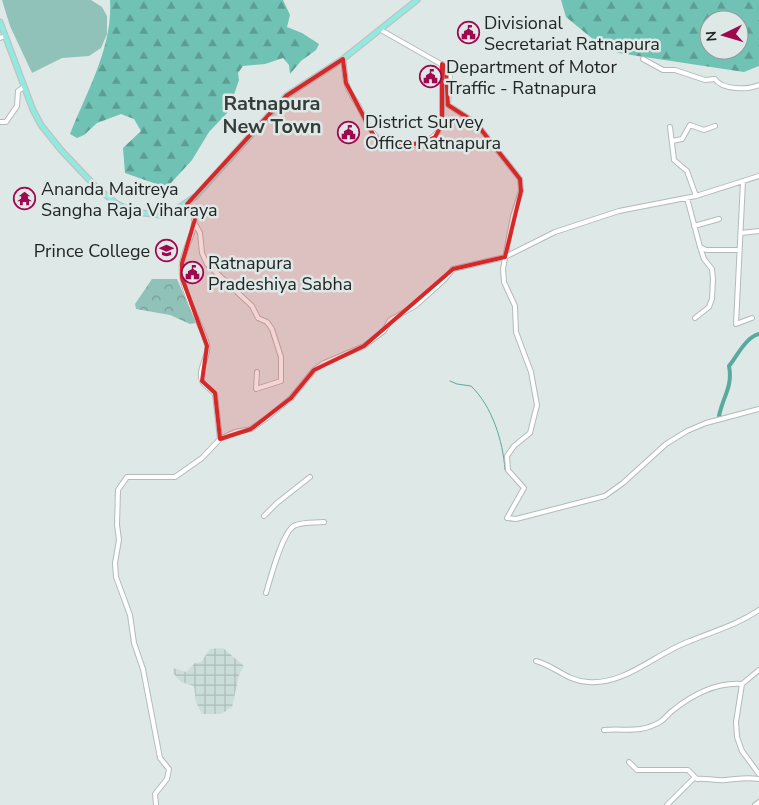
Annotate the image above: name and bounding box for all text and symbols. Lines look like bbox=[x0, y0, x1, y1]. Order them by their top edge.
north arrow bbox=[699, 10, 749, 60]
place label: Divisional Secretariat Ratnapura bbox=[484, 11, 660, 56]
public building icon: Divisional Secretariat Ratnapura bbox=[456, 21, 480, 45]
text: N bbox=[702, 30, 721, 42]
place label: Department of Motor Traffic - Ratnapura bbox=[446, 55, 617, 100]
public building icon: Department of Motor Traffic - Ratnapura bbox=[418, 65, 442, 89]
district label: Ratnapura New Town bbox=[222, 90, 322, 140]
place label: District Survey Office Ratnapura bbox=[365, 110, 501, 155]
public building icon: District Survey Office Ratnapura bbox=[337, 120, 361, 144]
place label: Ananda Maitreya Sangha Raja Viharaya bbox=[41, 177, 218, 222]
temple icon: Ananda Maitreya Sangha Raja Viharaya bbox=[13, 187, 37, 211]
place label: Prince College bbox=[34, 239, 150, 263]
school or university icon: Prince College bbox=[154, 239, 178, 263]
place label: Ratnapura Pradeshiya Sabha bbox=[208, 251, 352, 296]
public building icon: Ratnapura Pradeshiya Sabha bbox=[180, 261, 204, 285]

